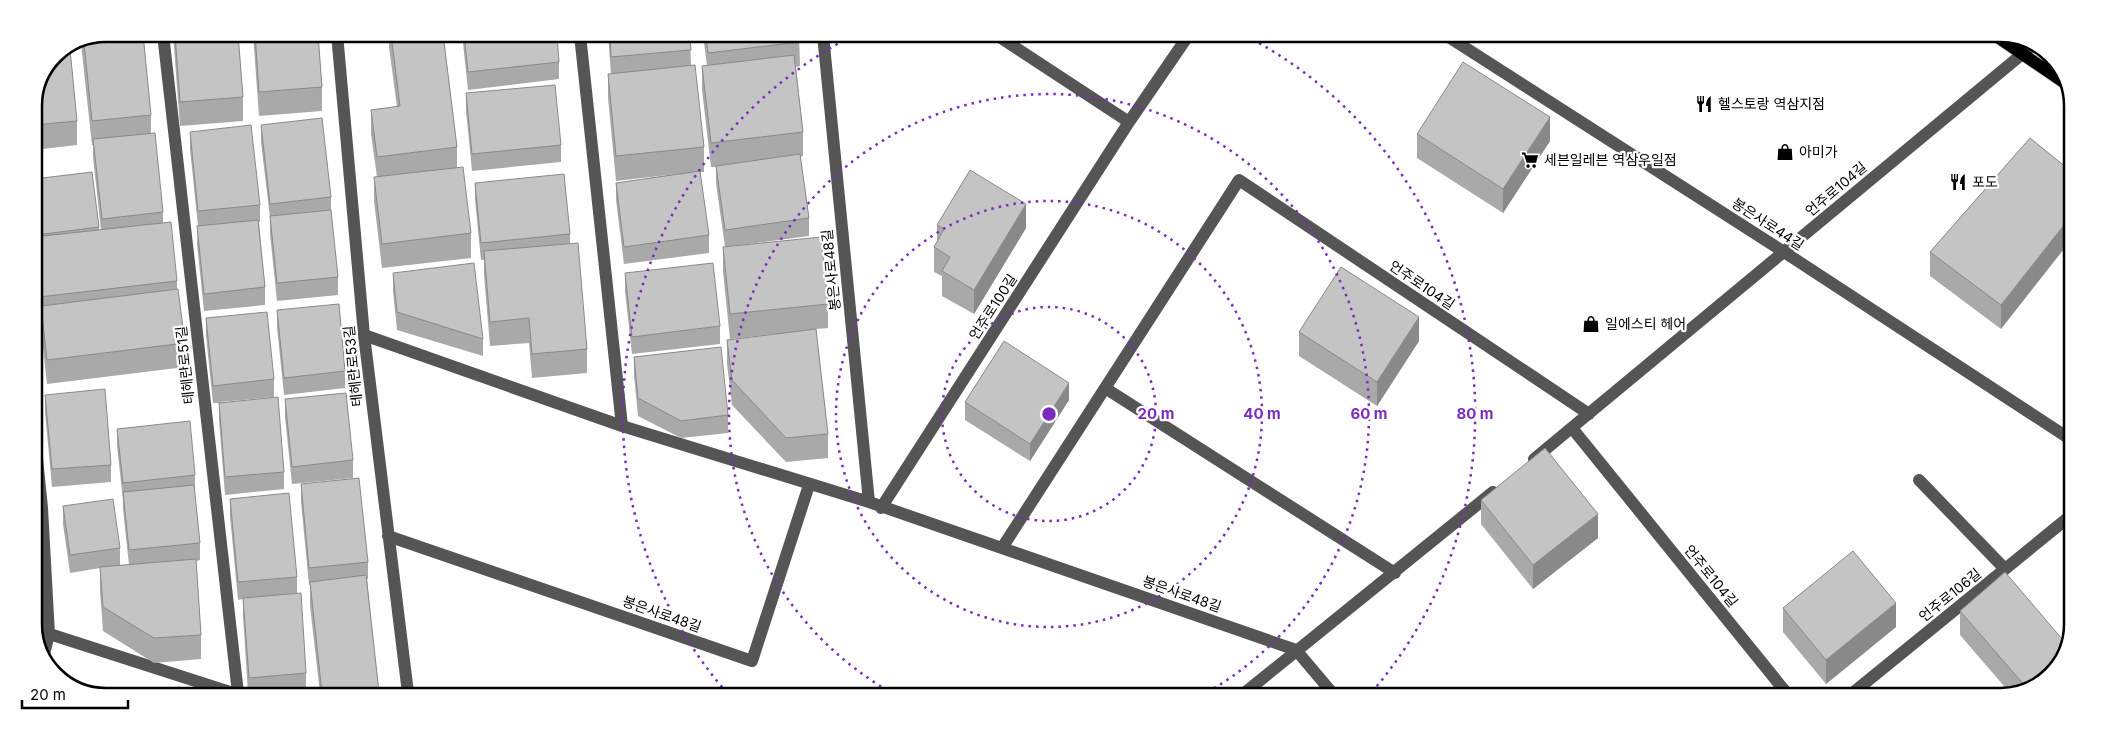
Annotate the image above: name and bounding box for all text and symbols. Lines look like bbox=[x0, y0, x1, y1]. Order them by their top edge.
restaurant icon: 헬스토랑 역삼지점 bbox=[1694, 94, 1714, 114]
place label: 헬스토랑 역삼지점 bbox=[1718, 95, 1825, 112]
shop icon: 아미가 bbox=[1775, 142, 1795, 162]
place label: 아미가 bbox=[1799, 143, 1838, 160]
supermarket icon: 세븐일레븐 역삼우일점 bbox=[1520, 150, 1540, 170]
place label: 세븐일레븐 역삼우일점 bbox=[1544, 151, 1677, 168]
street label: 언주로104길 bbox=[1801, 158, 1870, 219]
restaurant icon: 포도 bbox=[1948, 172, 1968, 192]
place label: 포도 bbox=[1972, 173, 1998, 190]
street label: 봉은사로44길 bbox=[1729, 194, 1807, 253]
street label: 봉은사로48길 bbox=[818, 228, 843, 312]
street label: 언주로104길 bbox=[1386, 257, 1458, 313]
street label: 언주로100길 bbox=[965, 271, 1020, 343]
shop icon: 일에스티 헤어 bbox=[1581, 314, 1601, 334]
place label: 일에스티 헤어 bbox=[1605, 315, 1686, 332]
street label: 테헤란로51길 bbox=[172, 325, 197, 405]
street label: 테헤란로53길 bbox=[340, 325, 365, 407]
text: 20 m bbox=[1138, 404, 1174, 423]
text: 40 m bbox=[1243, 404, 1281, 423]
text: 60 m bbox=[1350, 404, 1388, 423]
text: 80 m bbox=[1456, 404, 1494, 423]
centre of rings bbox=[1040, 405, 1058, 423]
street label: 언주로104길 bbox=[1681, 541, 1742, 610]
street label: 언주로106길 bbox=[1915, 564, 1984, 625]
street label: 봉은사로48길 bbox=[1141, 572, 1224, 615]
street label: 봉은사로48길 bbox=[621, 592, 704, 635]
scale bar bbox=[22, 678, 129, 710]
text: 20 m bbox=[30, 685, 66, 704]

